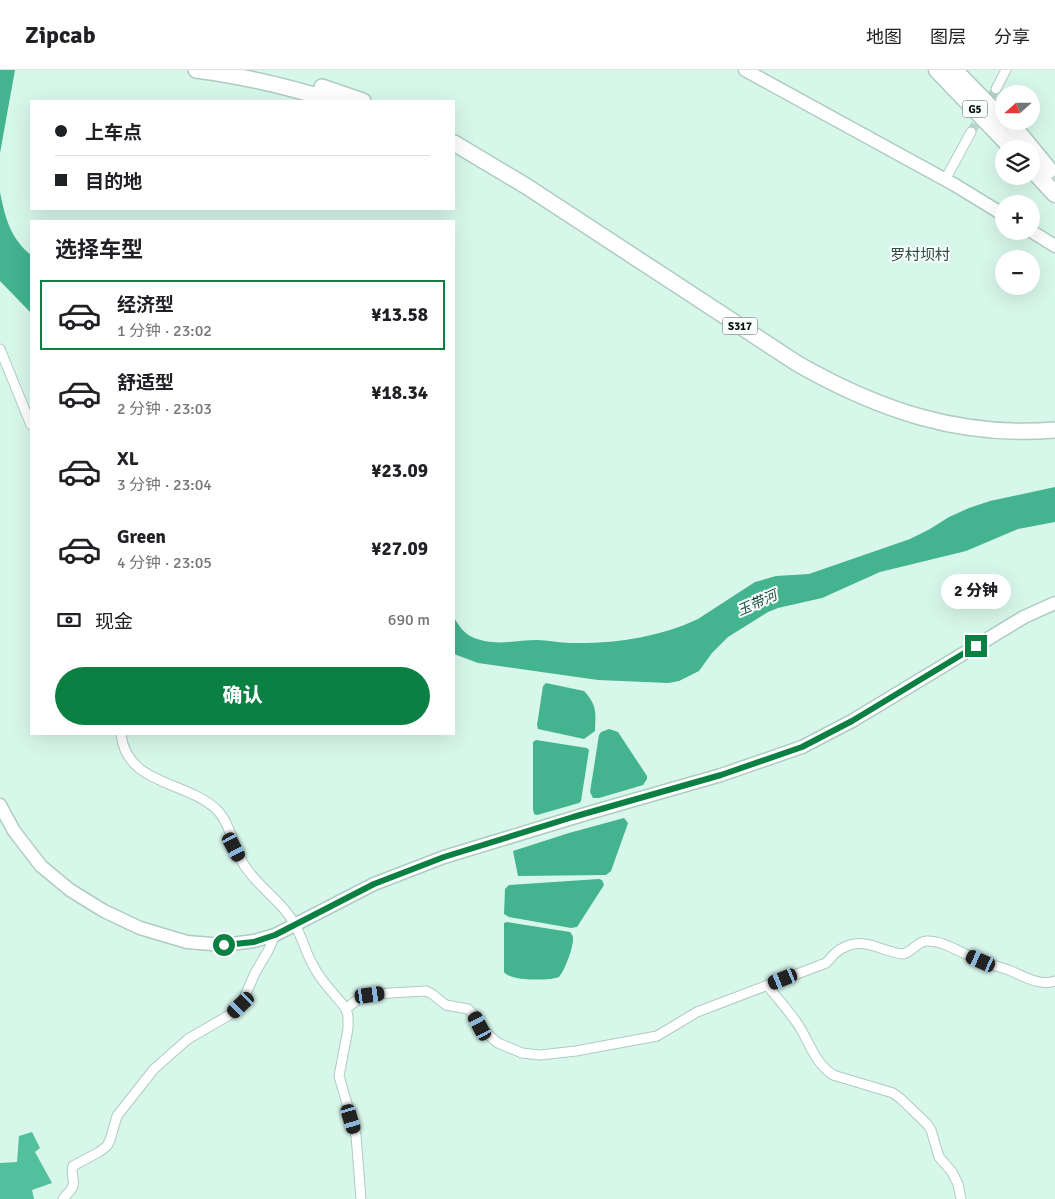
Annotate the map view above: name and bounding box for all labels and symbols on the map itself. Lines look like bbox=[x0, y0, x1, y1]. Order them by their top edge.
north arrow bbox=[995, 85, 1040, 130]
road number: G5 bbox=[962, 100, 988, 118]
district label: 罗村坝村 bbox=[890, 246, 950, 264]
road number: S317 bbox=[722, 318, 758, 334]
callout: 2 分钟 bbox=[941, 574, 1011, 608]
water label: 玉带河 bbox=[734, 585, 782, 619]
route end bbox=[965, 635, 987, 657]
car bbox=[220, 830, 247, 864]
route start bbox=[213, 934, 235, 956]
car bbox=[964, 948, 997, 974]
car bbox=[766, 966, 799, 992]
car bbox=[354, 985, 385, 1005]
car bbox=[224, 989, 257, 1021]
car bbox=[466, 1009, 493, 1043]
car bbox=[339, 1102, 362, 1136]

